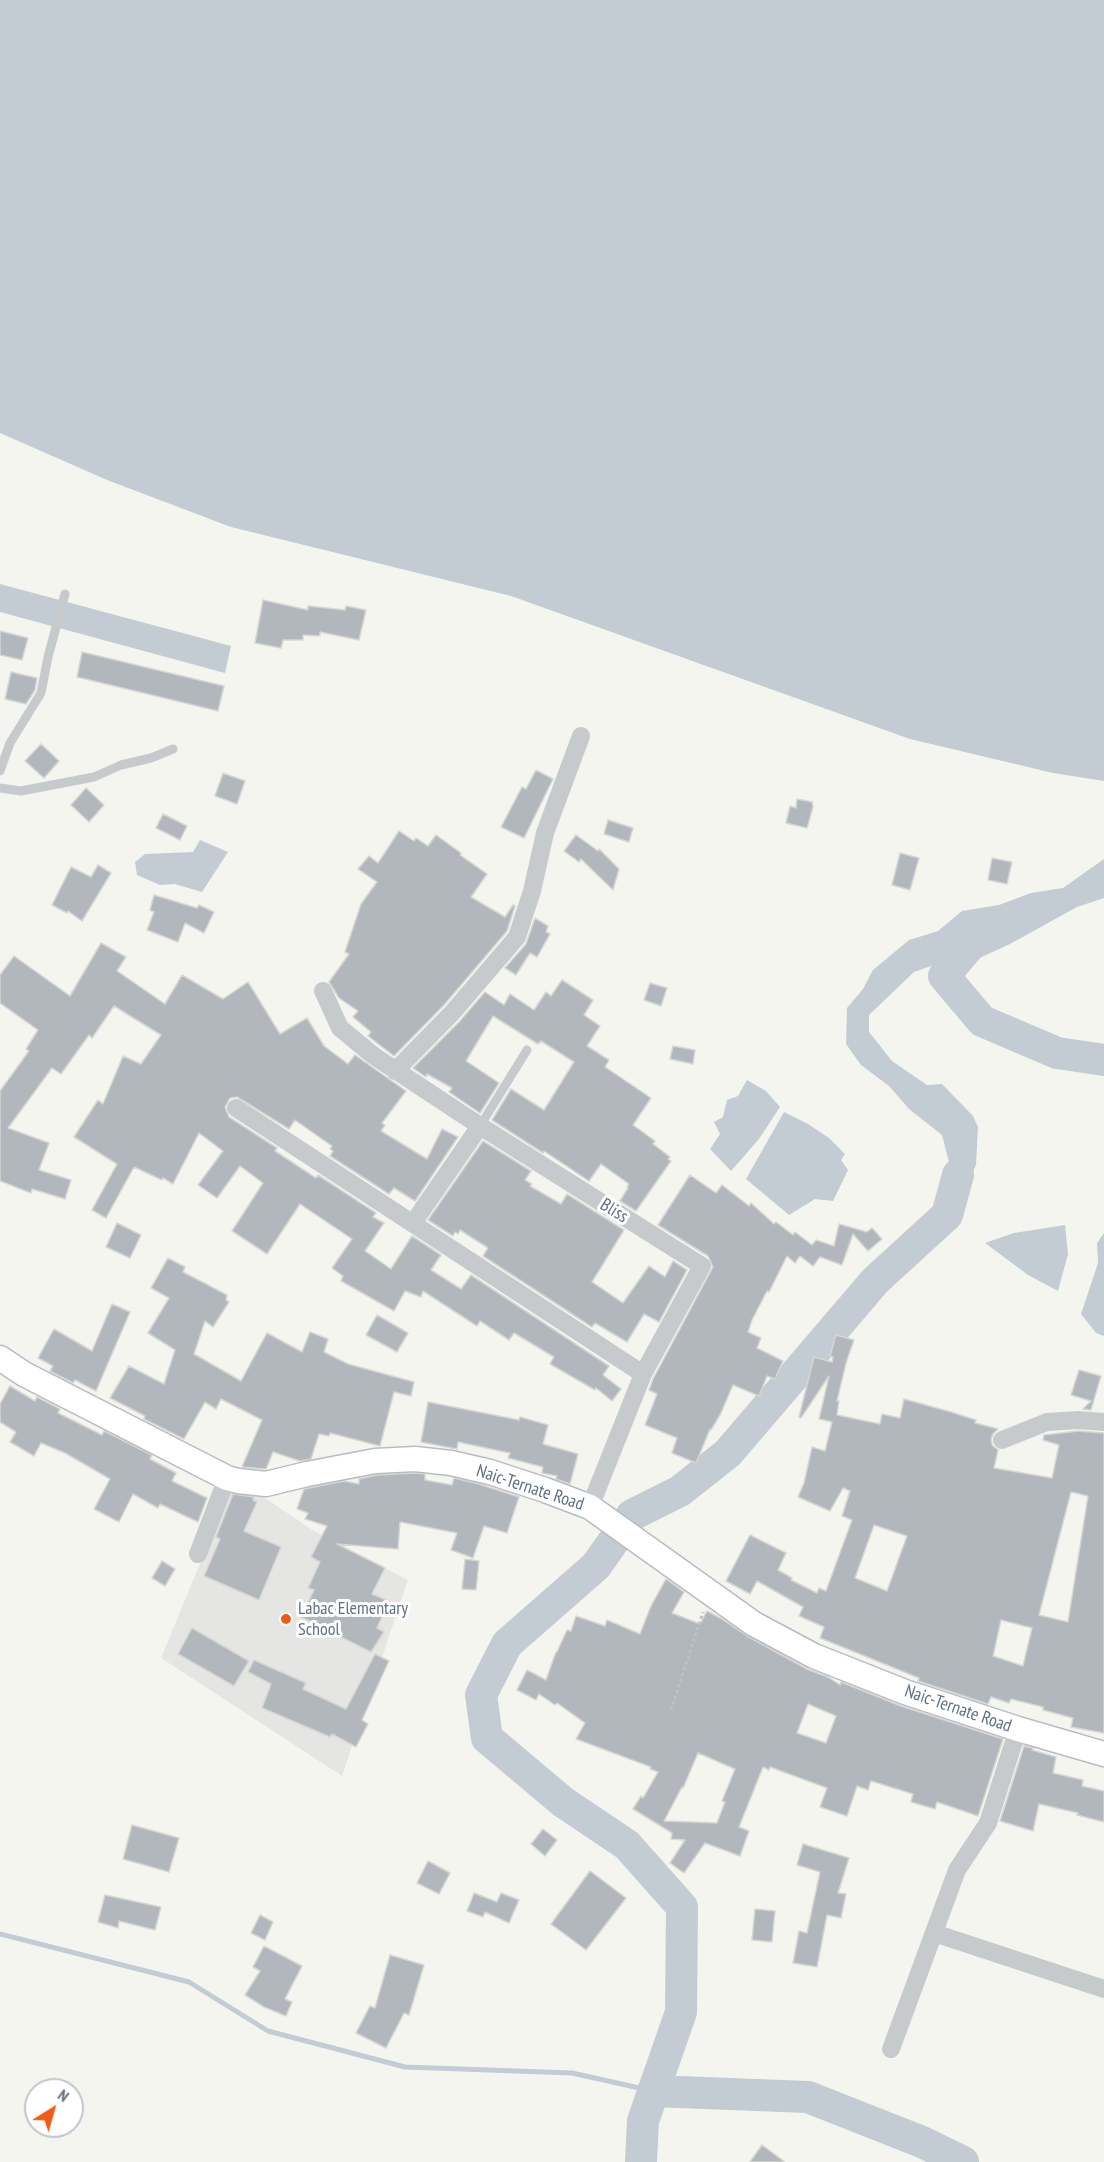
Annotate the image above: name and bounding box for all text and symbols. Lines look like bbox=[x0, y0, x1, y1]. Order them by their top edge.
street label: Bliss bbox=[596, 1194, 632, 1228]
street label: Naic-Ternate Road bbox=[473, 1460, 587, 1516]
place label: Labac Elementary School bbox=[298, 1598, 408, 1640]
marker: Labac Elementary School bbox=[279, 1612, 293, 1626]
street label: Naic-Ternate Road bbox=[902, 1681, 1014, 1737]
north arrow bbox=[24, 2078, 84, 2138]
text: N bbox=[54, 2085, 73, 2106]

